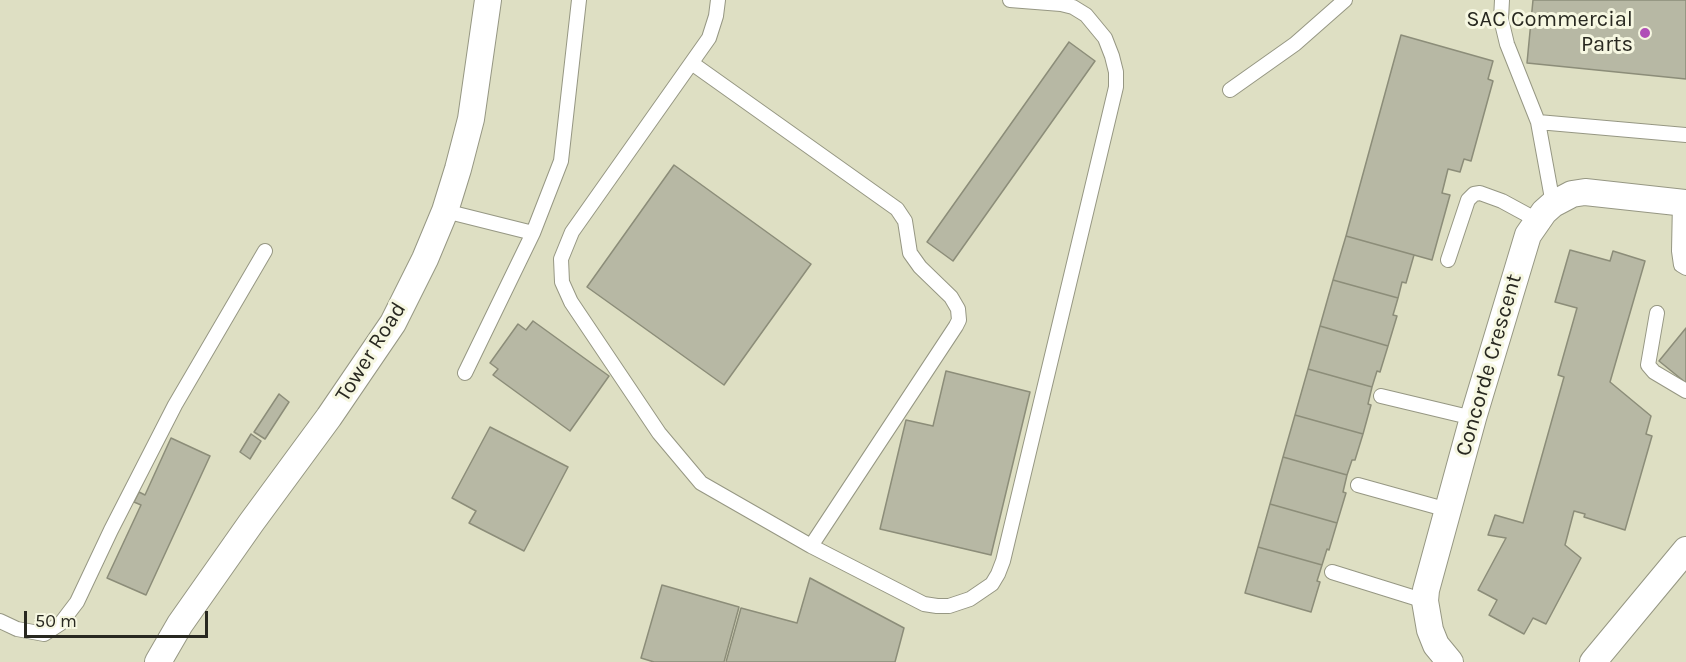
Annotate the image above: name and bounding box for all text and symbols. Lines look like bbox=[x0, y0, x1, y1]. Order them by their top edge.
place label: SAC Commercial Parts bbox=[1466, 7, 1633, 58]
marker: SAC Commercial Parts bbox=[1638, 26, 1652, 40]
street label: Concorde Crescent bbox=[1450, 271, 1528, 459]
street label: Tower Road bbox=[330, 297, 412, 407]
scale bar bbox=[27, 599, 212, 637]
text: 50 m bbox=[35, 610, 77, 632]

